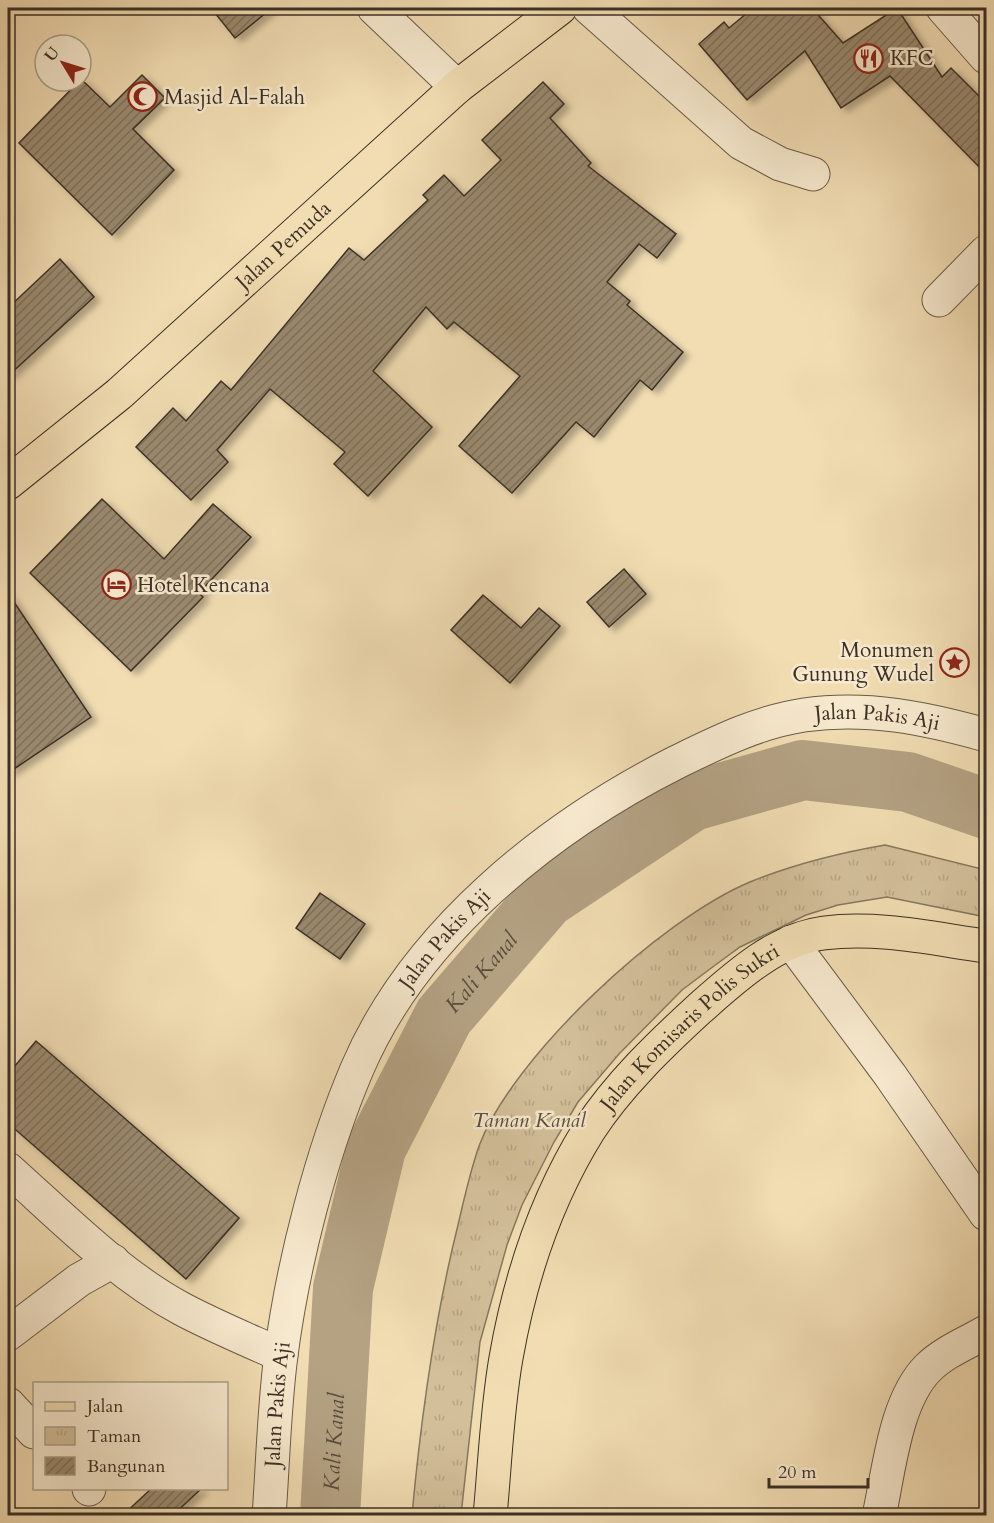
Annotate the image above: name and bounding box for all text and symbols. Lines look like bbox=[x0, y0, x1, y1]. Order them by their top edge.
north arrow bbox=[33, 33, 93, 93]
text: U bbox=[39, 42, 65, 66]
restaurant icon: KFC bbox=[853, 42, 885, 74]
place label: KFC bbox=[890, 44, 934, 73]
mosque icon: Masjid Al-Falah bbox=[127, 81, 159, 113]
place label: Masjid Al-Falah bbox=[164, 83, 306, 112]
street label: Jalan Pemuda bbox=[227, 194, 337, 298]
hotel icon: Hotel Kencana bbox=[100, 569, 132, 601]
place label: Hotel Kencana bbox=[137, 571, 270, 600]
place label: Monumen Gunung Wudel bbox=[792, 636, 934, 689]
place icon: Monumen Gunung Wudel bbox=[939, 646, 971, 678]
street label: Jalan Pakis Aji bbox=[810, 697, 943, 737]
street label: Jalan Pakis Aji bbox=[390, 881, 497, 997]
water label: Kali Kanal bbox=[438, 925, 526, 1020]
street label: Jalan Komisaris Polis Sukri bbox=[591, 936, 785, 1119]
park label: Taman Kanal bbox=[472, 1106, 587, 1135]
street label: Jalan Pakis Aji bbox=[257, 1339, 297, 1471]
legend bbox=[33, 1382, 228, 1490]
water label: Kali Kanal bbox=[316, 1391, 352, 1492]
text: Jalan bbox=[84, 1394, 124, 1419]
text: Taman bbox=[87, 1424, 142, 1449]
scale bar bbox=[769, 1451, 868, 1489]
text: Bangunan bbox=[87, 1454, 166, 1479]
text: 20 m bbox=[778, 1460, 817, 1485]

